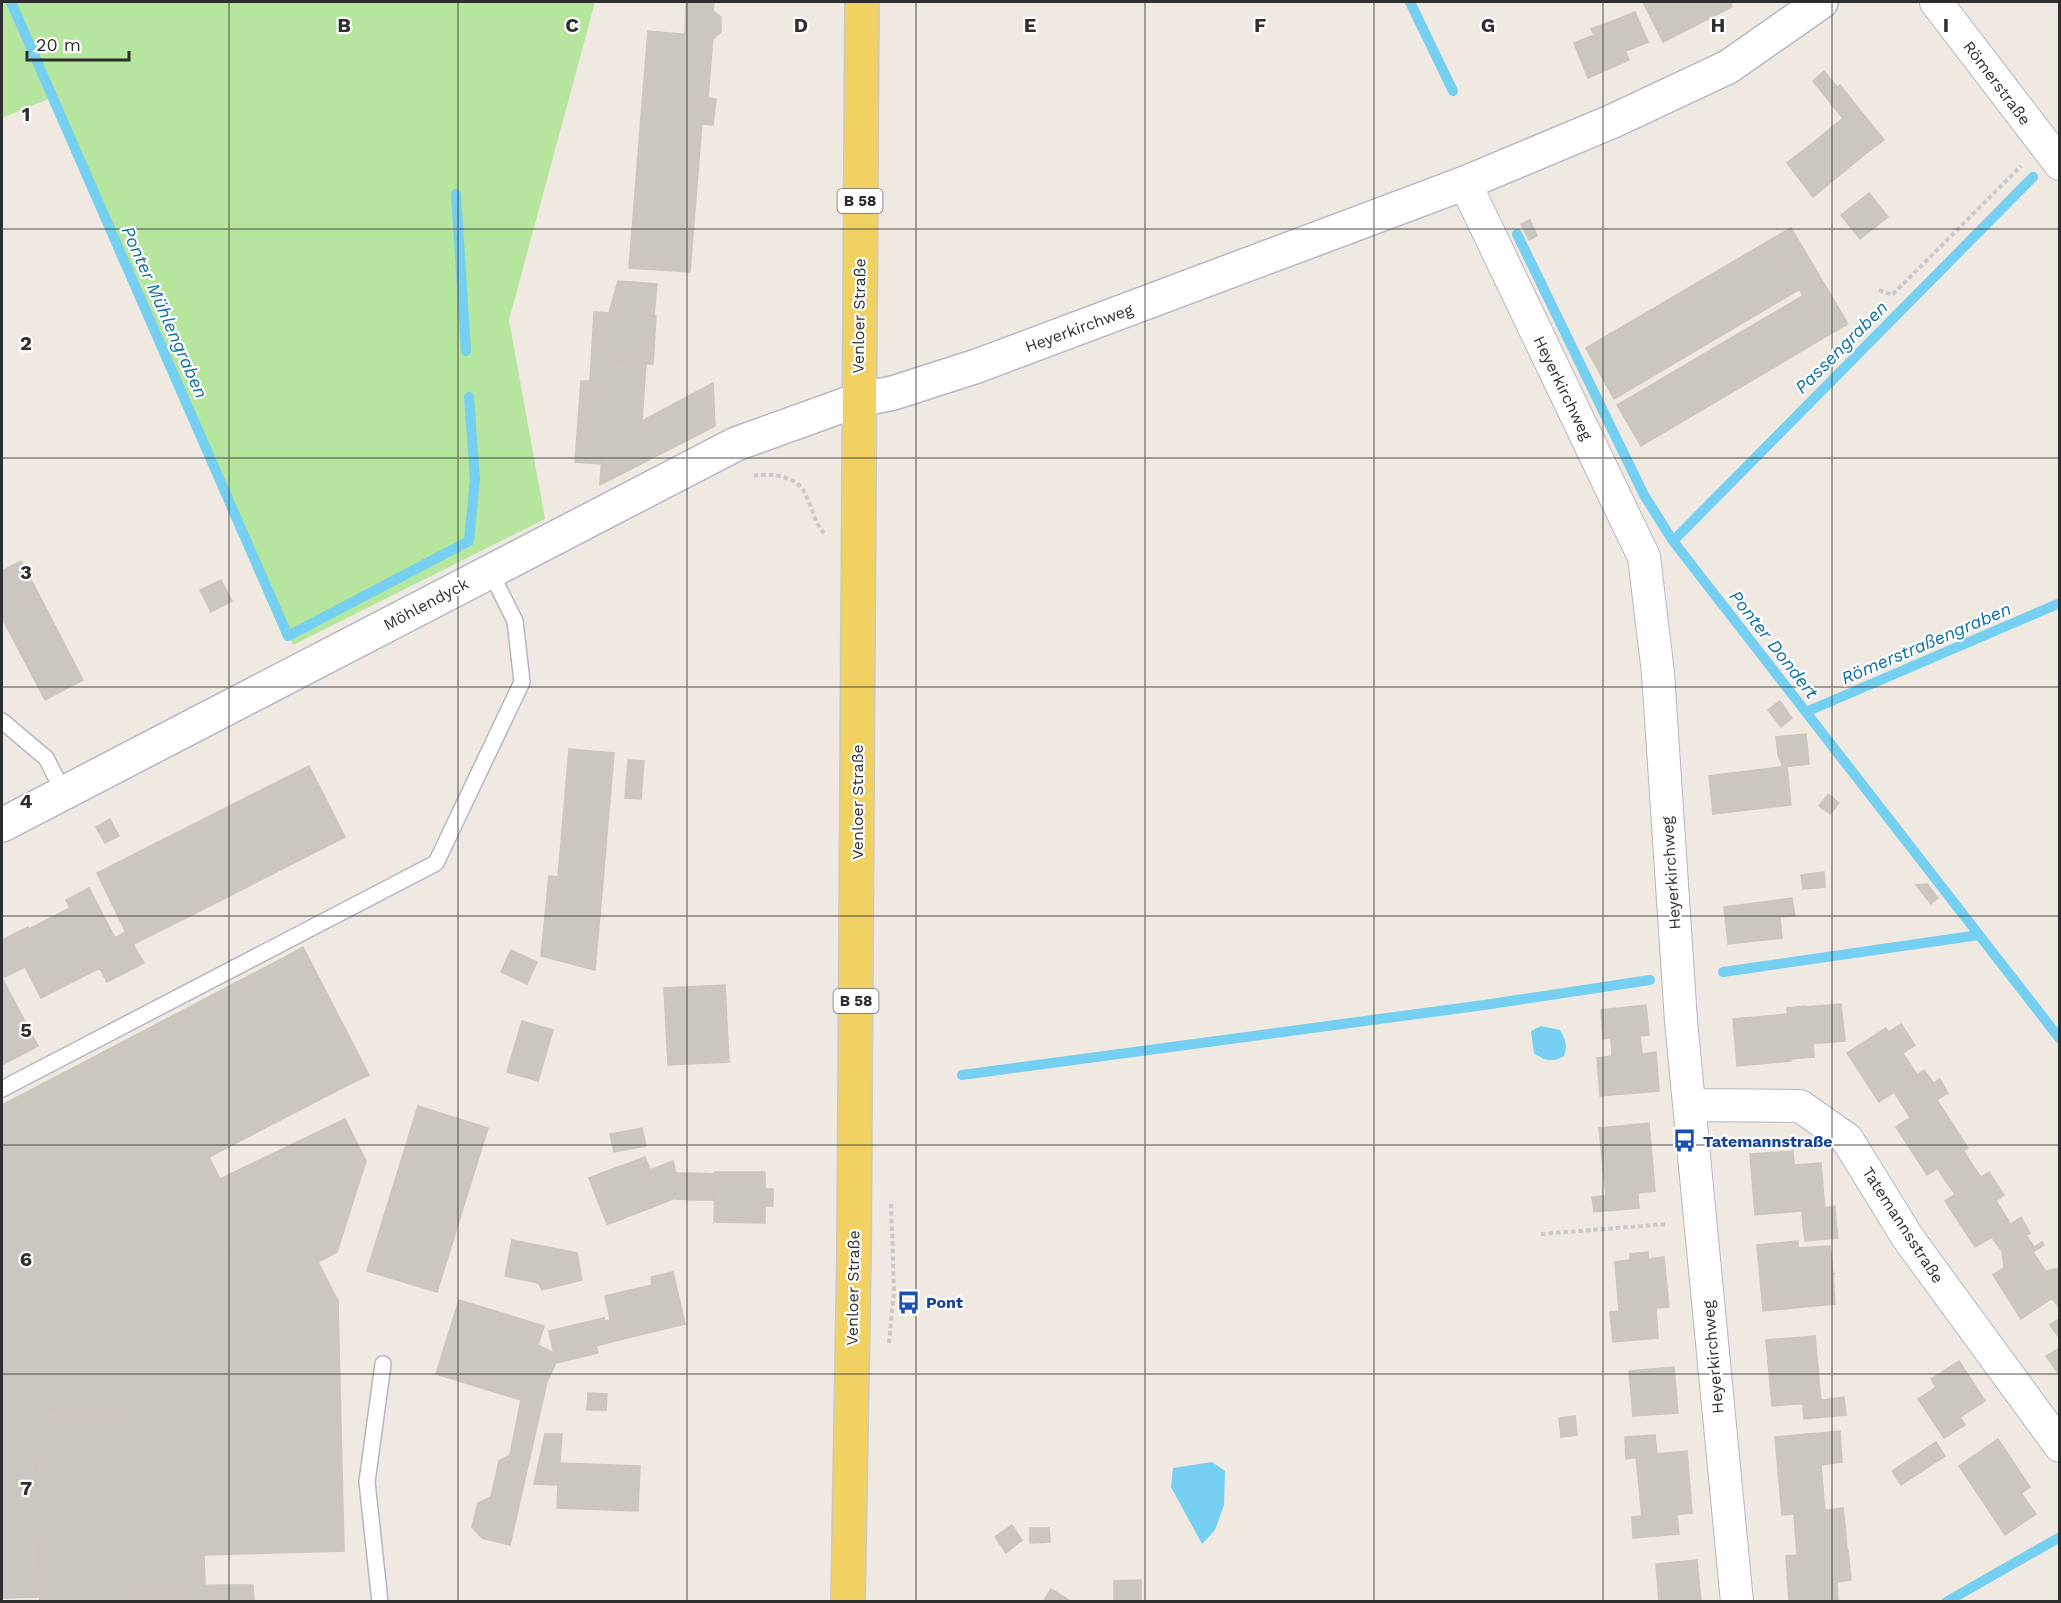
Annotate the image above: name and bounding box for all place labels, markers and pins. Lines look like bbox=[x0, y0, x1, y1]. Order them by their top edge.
bus stop icon: Tatemannstraße bbox=[1672, 1128, 1698, 1154]
place label: Tatemannstraße bbox=[1703, 1132, 1833, 1151]
bus stop icon: Pont bbox=[895, 1289, 921, 1315]
place label: Pont bbox=[926, 1293, 963, 1312]

